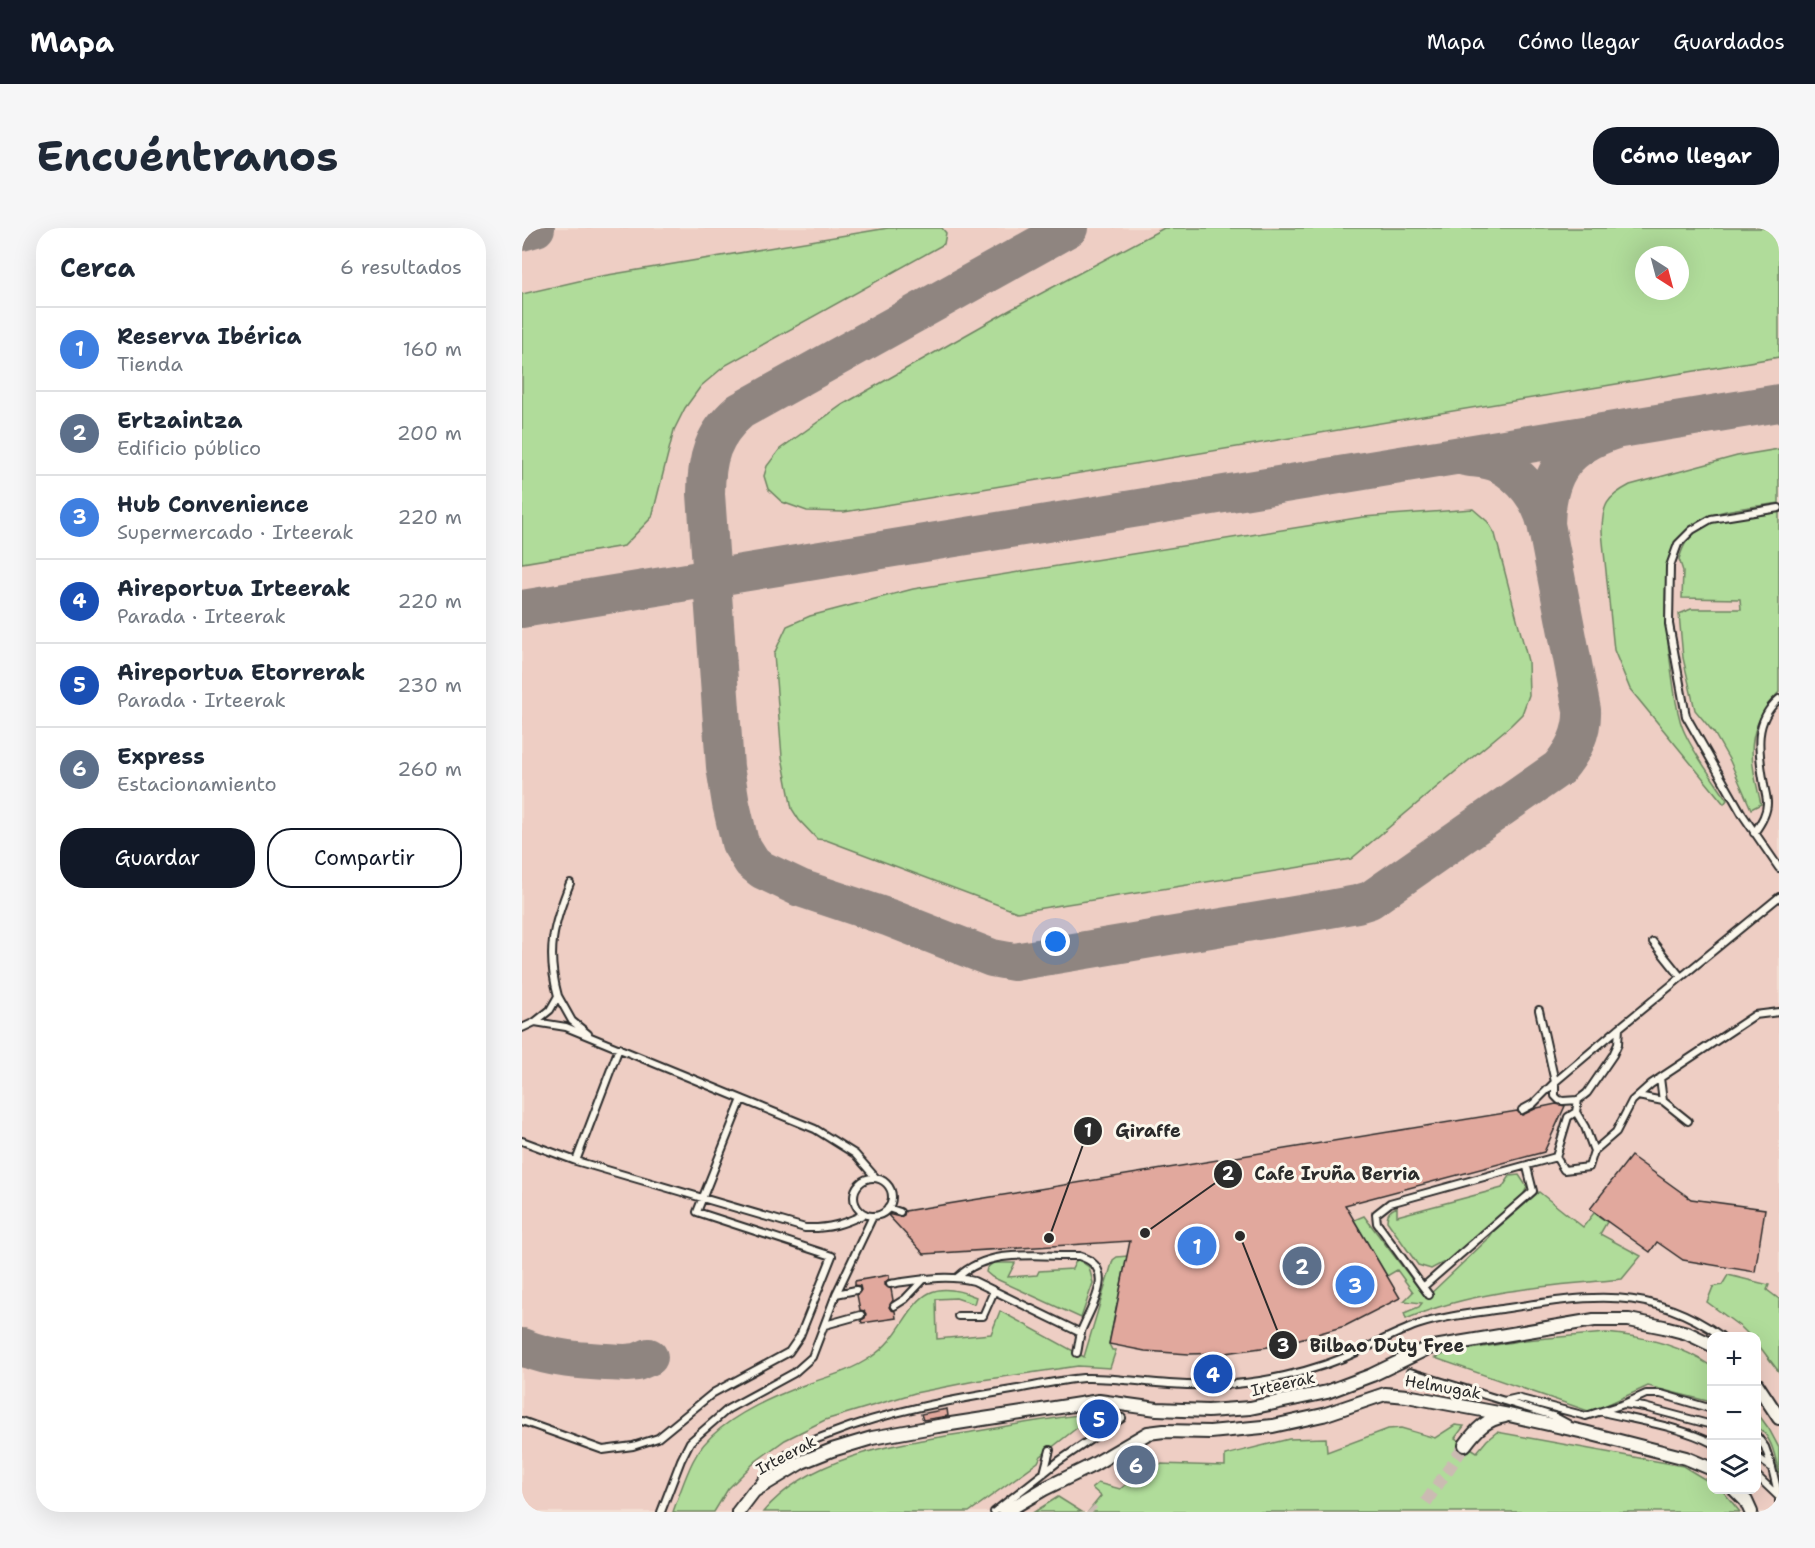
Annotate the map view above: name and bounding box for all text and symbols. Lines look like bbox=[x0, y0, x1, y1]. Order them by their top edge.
text: Mapa bbox=[30, 23, 114, 61]
text: Mapa bbox=[1427, 28, 1485, 56]
text: Cómo llegar bbox=[1518, 28, 1640, 56]
text: Guardados bbox=[1673, 28, 1785, 56]
button: Cómo llegar bbox=[1593, 127, 1779, 185]
text: Encuéntranos bbox=[36, 128, 338, 184]
north arrow bbox=[1635, 246, 1689, 300]
text: Cerca bbox=[60, 250, 135, 285]
text: 6 resultados bbox=[340, 254, 462, 280]
text: Reserva Ibérica bbox=[117, 322, 302, 351]
text: 1 bbox=[75, 336, 84, 362]
text: 160 m bbox=[403, 336, 462, 362]
text: Tienda bbox=[117, 351, 183, 377]
text: Ertzaintza bbox=[117, 406, 242, 435]
text: 2 bbox=[73, 420, 87, 446]
text: 200 m bbox=[397, 420, 462, 446]
text: Edificio público bbox=[117, 435, 261, 461]
text: Hub Convenience bbox=[117, 490, 309, 519]
text: 3 bbox=[73, 504, 87, 530]
text: 220 m bbox=[398, 504, 462, 530]
text: Supermercado · Irteerak bbox=[117, 519, 354, 545]
text: Aireportua Irteerak bbox=[117, 574, 351, 603]
text: 4 bbox=[73, 588, 87, 614]
text: 220 m bbox=[398, 588, 462, 614]
text: Parada · Irteerak bbox=[117, 603, 286, 629]
text: Aireportua Etorrerak bbox=[117, 658, 365, 687]
text: 5 bbox=[73, 672, 86, 698]
text: 230 m bbox=[397, 672, 462, 698]
text: Parada · Irteerak bbox=[117, 687, 286, 713]
text: Express bbox=[117, 742, 205, 771]
text: 6 bbox=[73, 756, 87, 782]
text: 260 m bbox=[397, 756, 462, 782]
text: Estacionamiento bbox=[117, 771, 277, 797]
button: Guardar bbox=[60, 828, 255, 888]
button: Compartir bbox=[267, 828, 462, 888]
your location bbox=[1041, 927, 1070, 956]
callout: Giraffe bbox=[1073, 1113, 1192, 1149]
text: 1 bbox=[1084, 1119, 1092, 1143]
text: Giraffe bbox=[1115, 1119, 1181, 1143]
callout: Cafe Iruña Berria bbox=[1213, 1156, 1432, 1192]
text: 2 bbox=[1222, 1162, 1235, 1186]
text: Cafe Iruña Berria bbox=[1254, 1162, 1421, 1186]
pin: 1 bbox=[1178, 1224, 1216, 1268]
pin: 2 bbox=[1282, 1244, 1322, 1288]
pin: 3 bbox=[1336, 1262, 1374, 1308]
callout: Bilbao Duty Free bbox=[1268, 1327, 1476, 1363]
map controls bbox=[1707, 1332, 1761, 1494]
button: + bbox=[1707, 1332, 1761, 1386]
text: 3 bbox=[1277, 1334, 1289, 1358]
text: Bilbao Duty Free bbox=[1310, 1334, 1464, 1358]
pin: 4 bbox=[1194, 1352, 1232, 1396]
street label: Irteerak bbox=[1249, 1367, 1317, 1401]
street label: Helmugak bbox=[1403, 1370, 1483, 1404]
button: − bbox=[1707, 1386, 1761, 1440]
pin: 5 bbox=[1080, 1396, 1118, 1442]
street label: Irteerak bbox=[752, 1430, 820, 1480]
button: layers bbox=[1707, 1440, 1761, 1494]
pin: 6 bbox=[1116, 1442, 1156, 1488]

